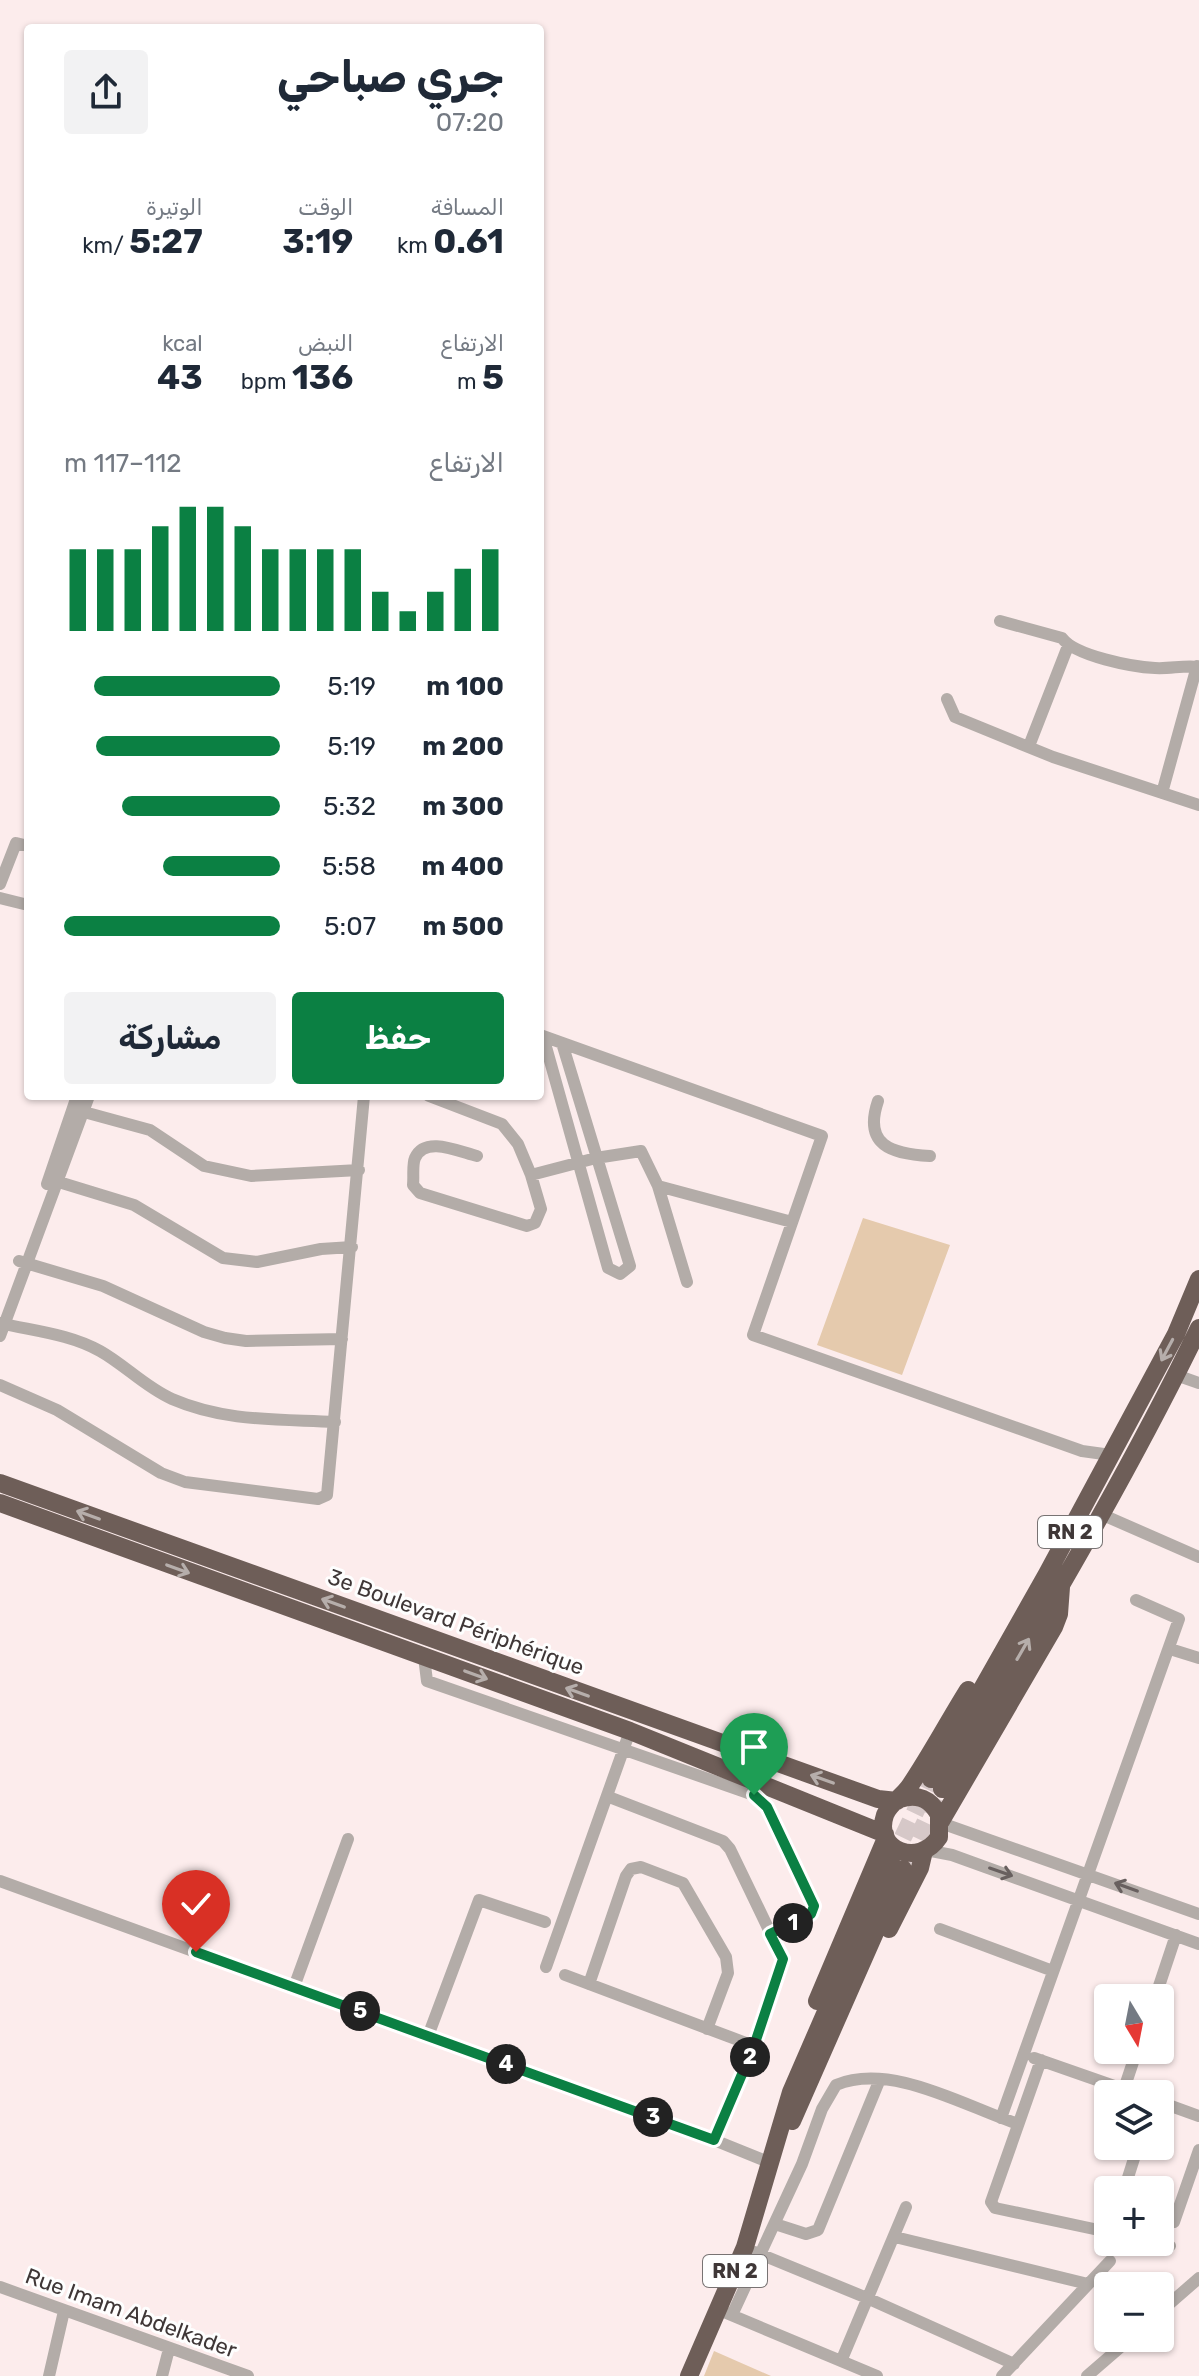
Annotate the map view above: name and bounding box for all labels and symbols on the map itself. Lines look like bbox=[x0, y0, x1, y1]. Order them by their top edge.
one-way arrow bbox=[1159, 1338, 1175, 1362]
one-way arrow bbox=[76, 1507, 101, 1521]
road number: RN 2 bbox=[1038, 1516, 1102, 1548]
one-way arrow bbox=[166, 1562, 191, 1577]
street label: 3e Boulevard Périphérique bbox=[324, 1563, 588, 1681]
one-way arrow bbox=[321, 1595, 346, 1610]
one-way arrow bbox=[1015, 1638, 1031, 1661]
one-way arrow bbox=[463, 1669, 488, 1684]
one-way arrow bbox=[565, 1683, 590, 1698]
pin bbox=[720, 1713, 788, 1795]
one-way arrow bbox=[810, 1771, 835, 1785]
one-way arrow bbox=[988, 1866, 1013, 1880]
pin bbox=[162, 1870, 230, 1952]
one-way arrow bbox=[1114, 1879, 1138, 1893]
pin: 1 bbox=[773, 1903, 813, 1943]
north arrow bbox=[1094, 1984, 1174, 2064]
pin: 5 bbox=[340, 1991, 380, 2031]
pin: 2 bbox=[730, 2037, 770, 2077]
pin: 4 bbox=[486, 2044, 526, 2084]
pin: 3 bbox=[633, 2097, 673, 2137]
road number: RN 2 bbox=[703, 2255, 767, 2287]
street label: Rue Imam Abdelkader bbox=[22, 2262, 241, 2364]

